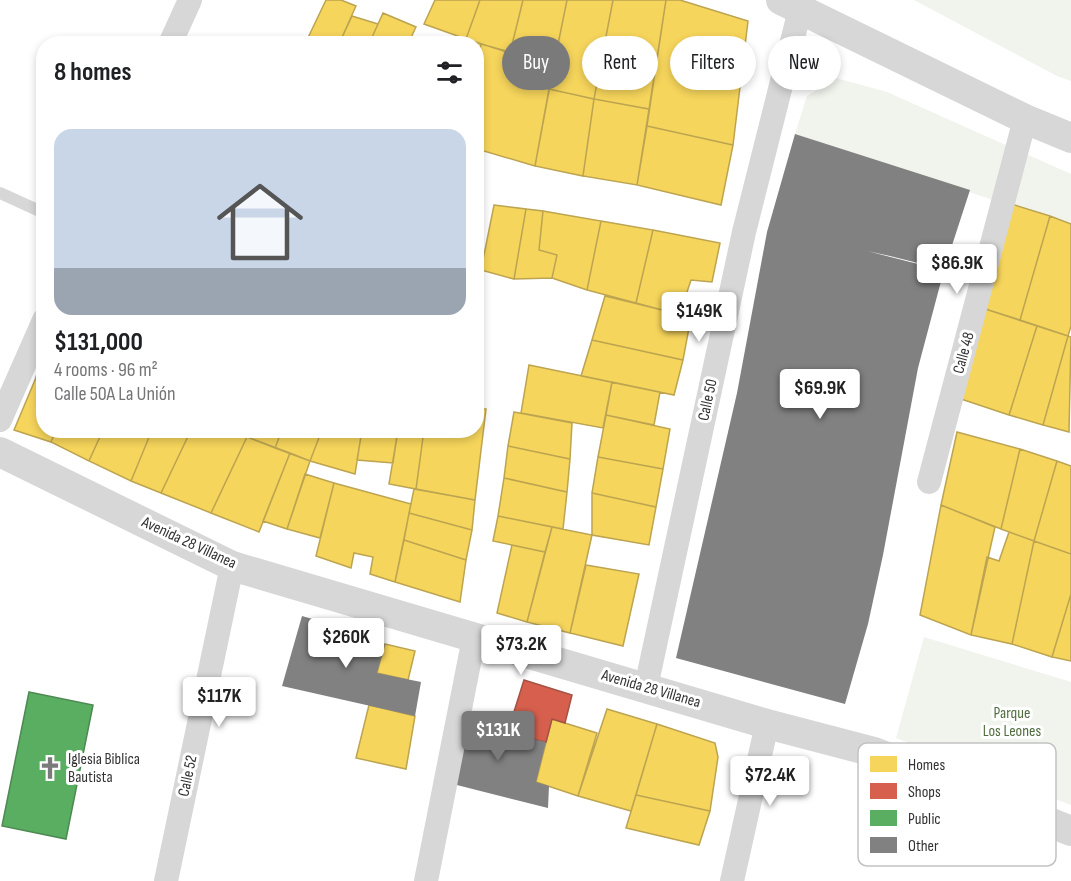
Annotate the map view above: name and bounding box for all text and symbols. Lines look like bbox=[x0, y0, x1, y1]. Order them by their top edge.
chip: Buy bbox=[502, 36, 570, 90]
chip: Rent bbox=[582, 36, 658, 90]
chip: Filters bbox=[670, 36, 756, 90]
chip: New bbox=[768, 36, 841, 90]
icon: filters bbox=[433, 56, 466, 89]
text: 8 homes bbox=[54, 57, 132, 88]
icon: home bbox=[206, 168, 314, 276]
pin: $86.9K bbox=[908, 244, 1006, 295]
text: $86.9K bbox=[931, 251, 983, 275]
pin: $149K bbox=[657, 292, 741, 343]
text: $149K bbox=[676, 299, 722, 323]
text: $131,000 bbox=[54, 327, 143, 358]
street label: Calle 48 bbox=[949, 330, 979, 376]
text: 4 rooms · 96 m² bbox=[54, 358, 158, 382]
pin: $69.9K bbox=[771, 369, 869, 420]
text: $69.9K bbox=[794, 376, 846, 400]
street label: Calle 50 bbox=[694, 377, 722, 423]
text: Calle 50A La Unión bbox=[54, 382, 176, 406]
street label: Avenida 28 Villanea bbox=[138, 512, 239, 573]
pin: $260K bbox=[304, 618, 388, 669]
text: $260K bbox=[322, 625, 370, 649]
pin: $73.2K bbox=[472, 625, 570, 676]
text: $73.2K bbox=[495, 632, 547, 656]
street label: Avenida 28 Villanea bbox=[598, 666, 703, 712]
pin: $117K bbox=[177, 677, 261, 728]
text: $117K bbox=[197, 684, 241, 708]
park label: Parque Los Leones bbox=[983, 704, 1042, 741]
pin: $131K bbox=[456, 711, 540, 762]
text: $131K bbox=[476, 718, 520, 742]
legend bbox=[858, 743, 1056, 866]
place label: Iglesia Biblica Bautista bbox=[68, 750, 140, 787]
street label: Calle 52 bbox=[174, 754, 202, 798]
church icon: Iglesia Biblica Bautista bbox=[37, 755, 63, 781]
pin: $72.4K bbox=[721, 756, 819, 807]
text: Homes bbox=[908, 756, 945, 775]
text: $72.4K bbox=[744, 763, 796, 787]
text: Shops bbox=[908, 783, 941, 802]
text: Public bbox=[908, 810, 941, 829]
text: Other bbox=[908, 837, 939, 856]

